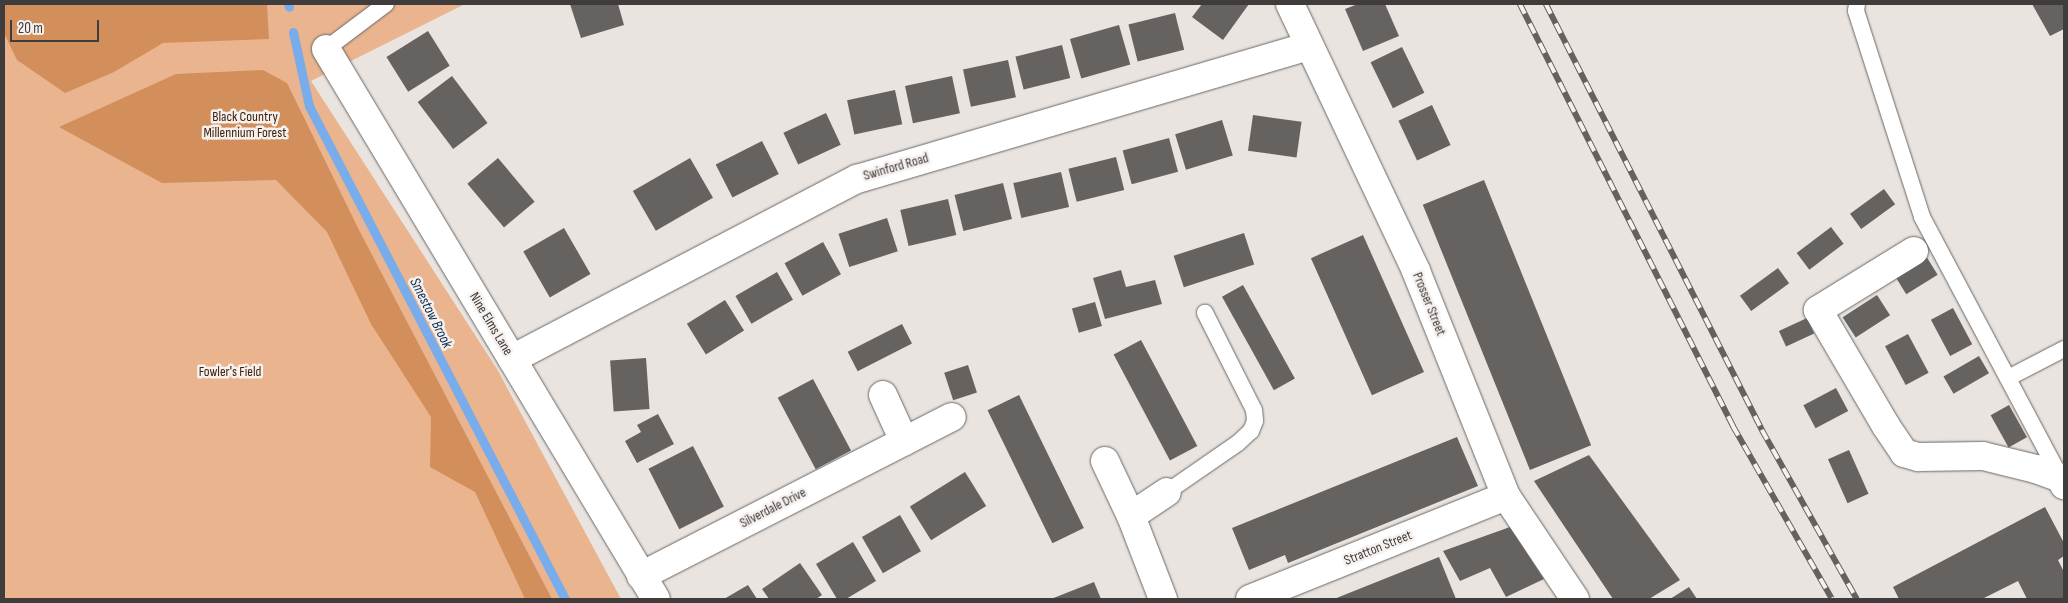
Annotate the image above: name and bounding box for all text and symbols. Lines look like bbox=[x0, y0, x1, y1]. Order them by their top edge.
scale bar bbox=[12, 10, 101, 42]
text: 20 m bbox=[18, 19, 43, 38]
park label: Black Country Millennium Forest bbox=[203, 109, 287, 142]
street label: Swinford Road bbox=[861, 150, 931, 184]
street label: Prosser Street bbox=[1409, 270, 1449, 338]
water label: Smestow Brook bbox=[406, 275, 456, 351]
street label: Nine Elms Lane bbox=[466, 290, 516, 358]
park label: Fowler's Field bbox=[199, 364, 261, 380]
street label: Silverdale Drive bbox=[737, 484, 809, 532]
street label: Stratton Street bbox=[1342, 527, 1414, 569]

